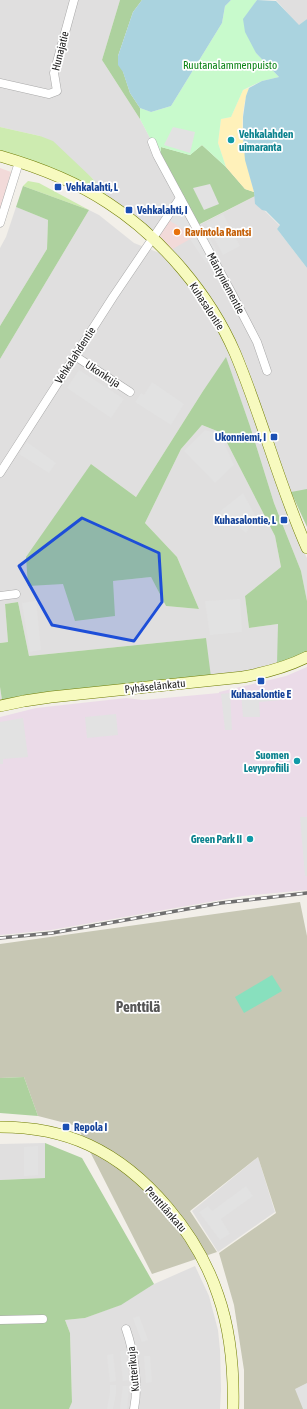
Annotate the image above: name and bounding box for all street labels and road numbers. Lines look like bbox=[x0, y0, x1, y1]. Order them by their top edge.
street label: Hunajatie bbox=[49, 30, 71, 72]
street label: Mäntyniementie bbox=[205, 250, 247, 316]
street label: Kuhasalontie bbox=[187, 280, 227, 332]
street label: Vehkalahdentie bbox=[52, 324, 98, 386]
street label: Ukonkuja bbox=[83, 358, 123, 390]
street label: Pyhäselänkatu bbox=[124, 677, 186, 695]
street label: Penttilänkatu bbox=[143, 1184, 189, 1234]
street label: Kutterikuja bbox=[125, 1346, 141, 1392]

